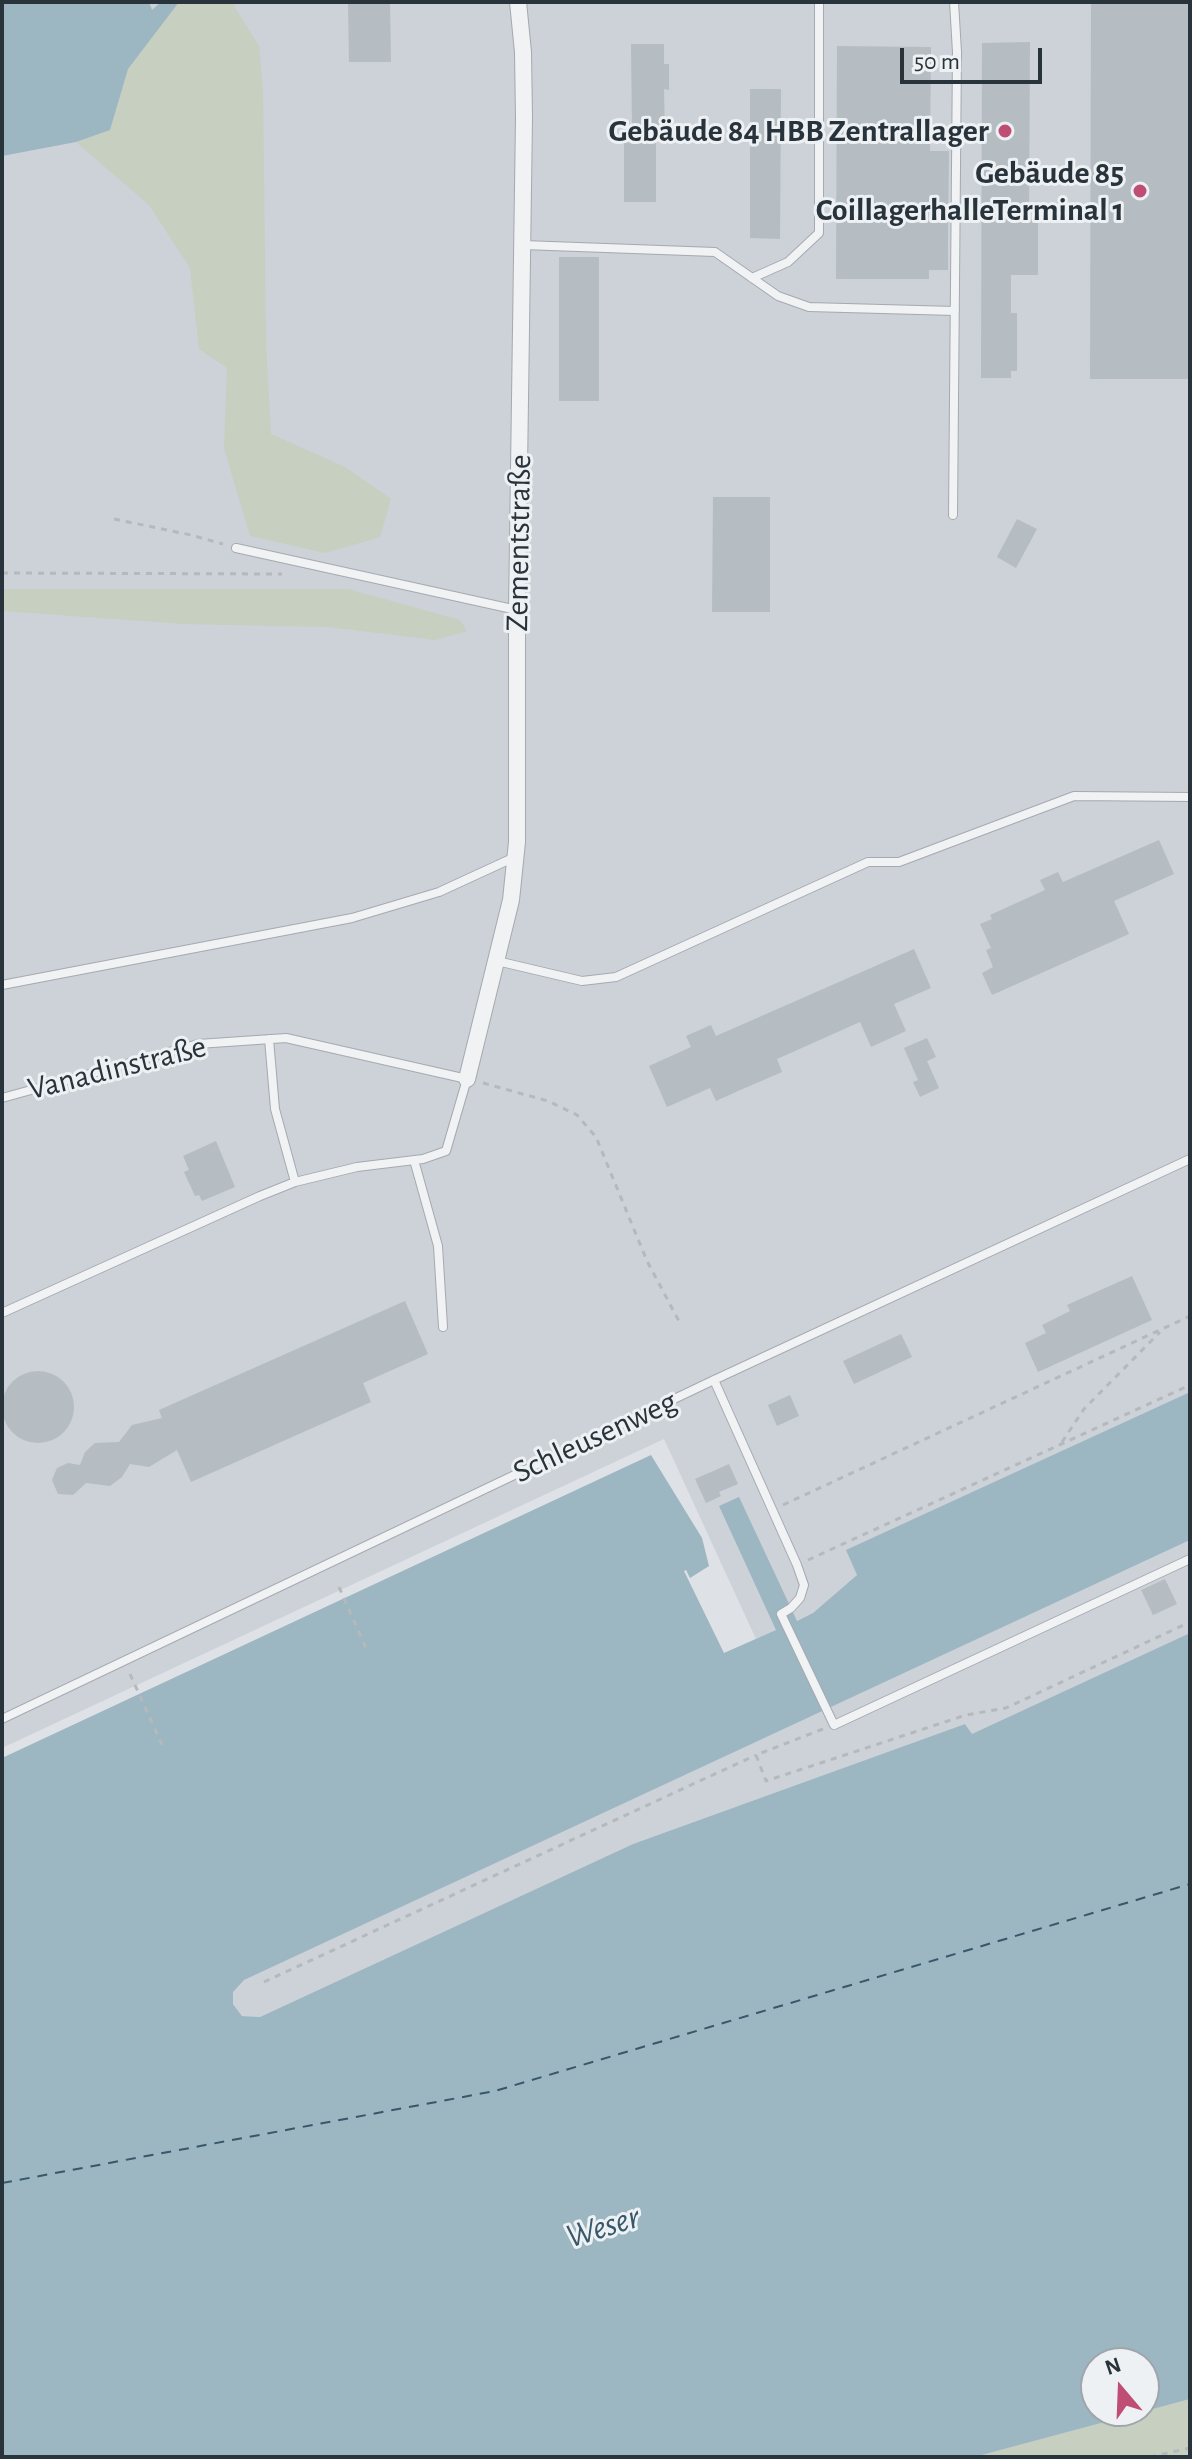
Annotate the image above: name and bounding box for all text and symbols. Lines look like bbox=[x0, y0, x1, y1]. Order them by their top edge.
scale bar bbox=[904, 32, 1046, 82]
text: 50 m bbox=[914, 50, 960, 74]
place label: Gebäude 84 HBB Zentrallager bbox=[609, 112, 989, 150]
marker: Gebäude 84 HBB Zentrallager bbox=[996, 122, 1014, 140]
place label: Gebäude 85 CoillagerhalleTerminal 1 bbox=[816, 154, 1124, 229]
marker: Gebäude 85 CoillagerhalleTerminal 1 bbox=[1131, 182, 1149, 200]
street label: Zementstraße bbox=[498, 454, 540, 632]
street label: Vanadinstraße bbox=[24, 1027, 210, 1109]
street label: Schleusenweg bbox=[507, 1382, 683, 1492]
water label: Weser bbox=[561, 2197, 645, 2257]
north arrow bbox=[1080, 2347, 1160, 2427]
text: N bbox=[1102, 2353, 1124, 2379]

